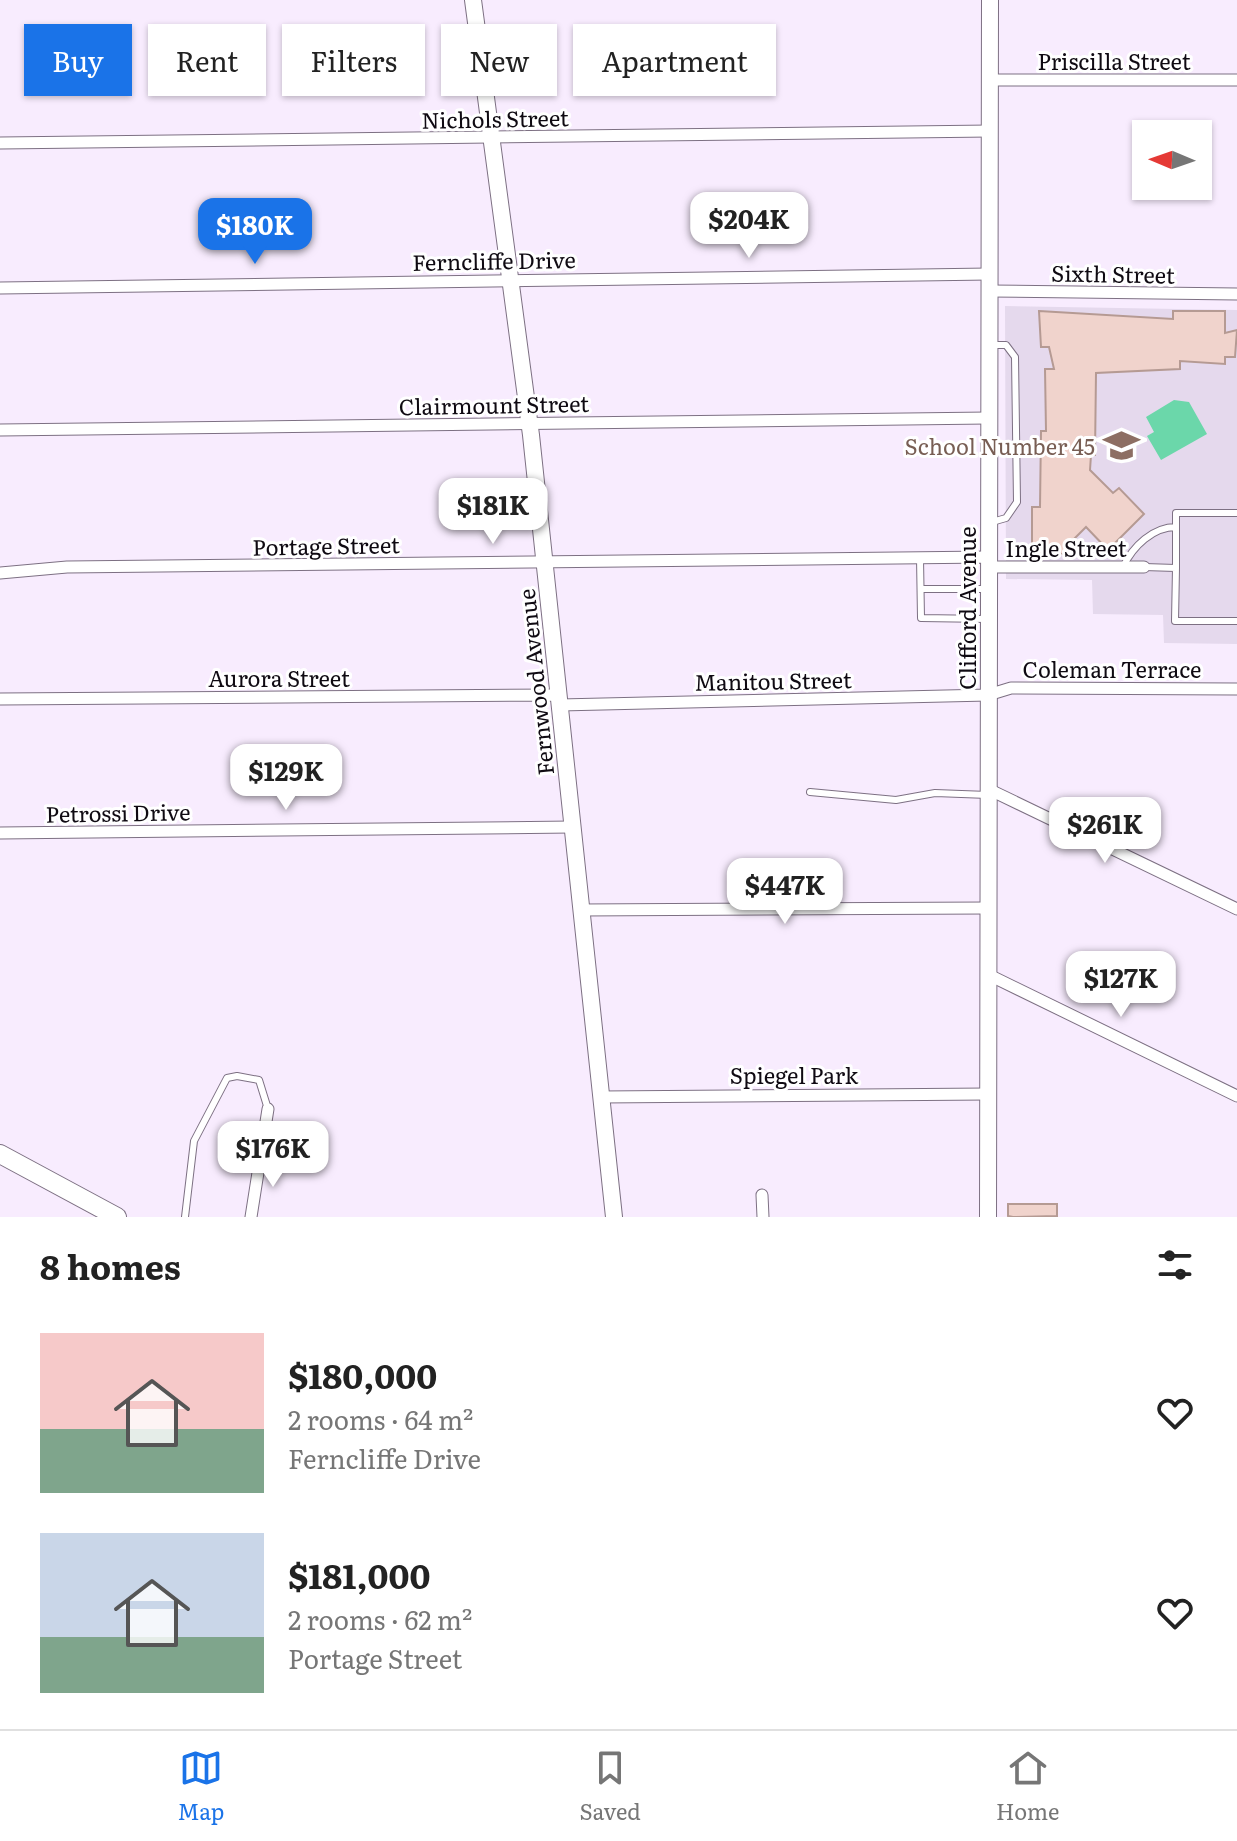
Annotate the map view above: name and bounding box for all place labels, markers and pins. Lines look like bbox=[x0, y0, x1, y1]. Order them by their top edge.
pin: $204K bbox=[693, 192, 805, 260]
pin: $180K bbox=[199, 198, 311, 266]
school or university icon: School Number 45 bbox=[1102, 426, 1140, 464]
place label: School Number 45 bbox=[905, 429, 1095, 462]
pin: $181K bbox=[437, 478, 549, 546]
pin: $129K bbox=[230, 744, 342, 812]
pin: $261K bbox=[1049, 797, 1161, 865]
pin: $447K bbox=[729, 858, 841, 926]
pin: $127K bbox=[1065, 951, 1177, 1019]
pin: $176K bbox=[217, 1121, 329, 1189]

